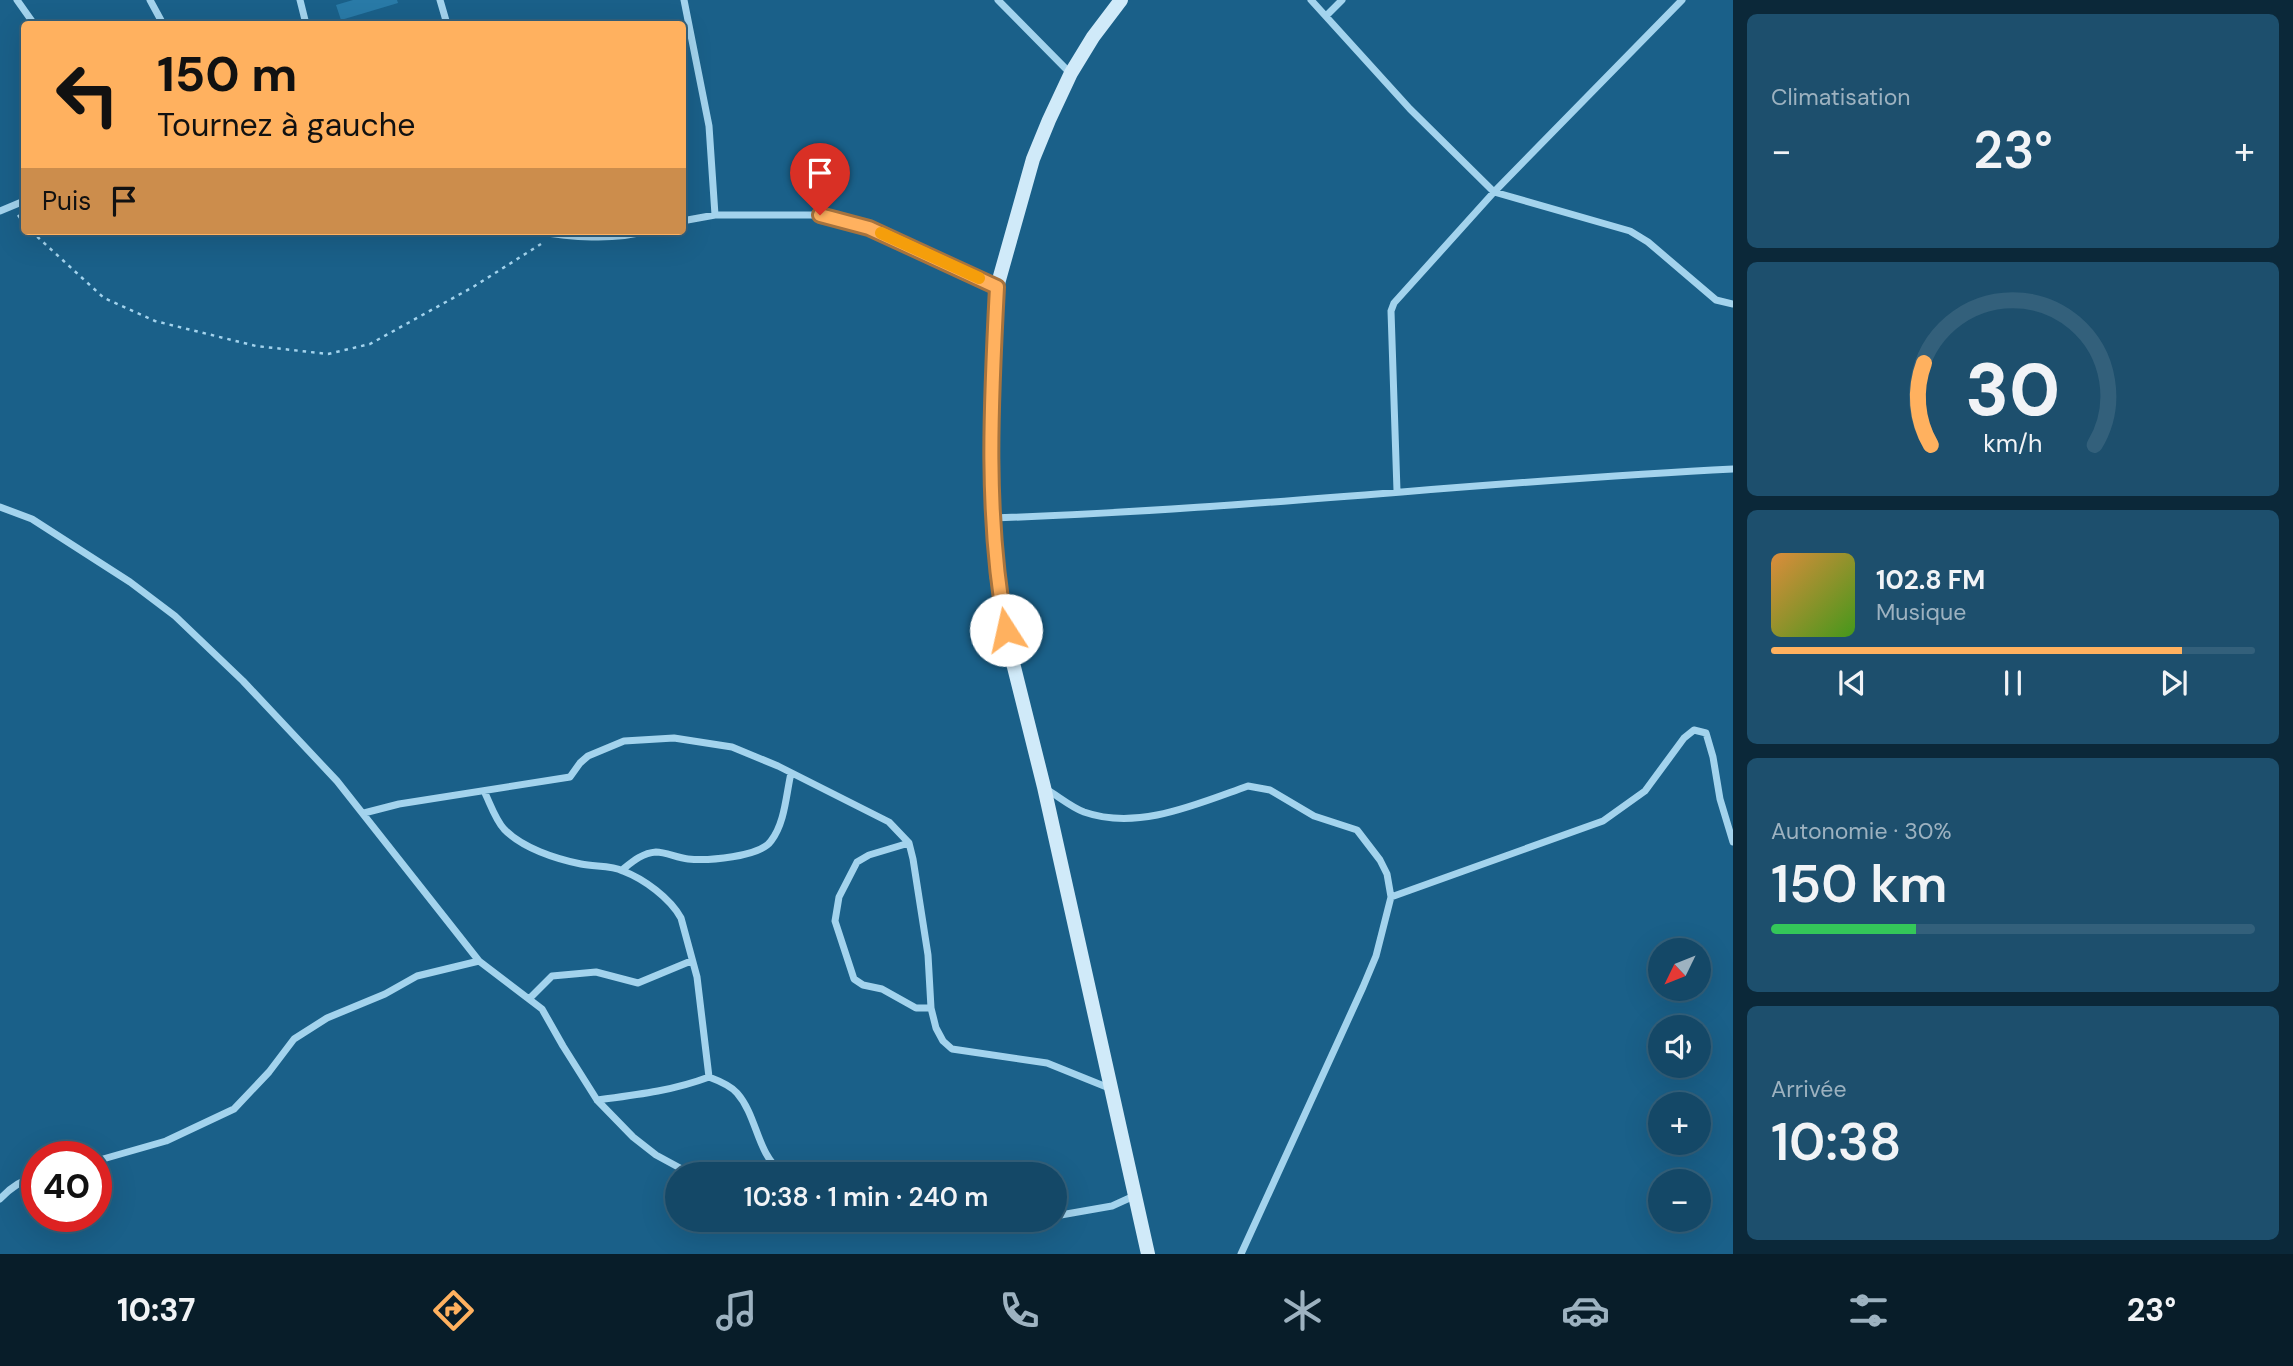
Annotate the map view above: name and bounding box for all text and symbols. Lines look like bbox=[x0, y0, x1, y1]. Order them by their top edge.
text: 150 m bbox=[157, 42, 297, 106]
icon: left bbox=[42, 49, 133, 140]
text: Climatisation bbox=[1771, 82, 1910, 112]
text: Tournez à gauche bbox=[157, 104, 415, 146]
text: 23° bbox=[1973, 116, 2053, 184]
text: − bbox=[1771, 126, 1792, 176]
text: + bbox=[2234, 126, 2255, 176]
pin bbox=[790, 143, 850, 215]
icon: arrive bbox=[801, 154, 839, 192]
icon: arrive bbox=[105, 182, 143, 220]
text: Puis bbox=[42, 184, 91, 218]
text: 30 bbox=[1965, 343, 2061, 438]
text: km/h bbox=[1983, 427, 2043, 460]
text: 102.8 FM bbox=[1876, 563, 1985, 597]
position arrow bbox=[969, 593, 1043, 667]
text: Musique bbox=[1876, 597, 1966, 627]
icon: previous bbox=[1833, 664, 1871, 702]
icon: pause bbox=[1994, 664, 2032, 702]
icon: next bbox=[2155, 664, 2193, 702]
text: Autonomie · 30% bbox=[1771, 816, 1952, 846]
text: 150 km bbox=[1771, 850, 1947, 918]
north arrow bbox=[1648, 938, 1712, 1001]
map controls bbox=[1648, 938, 1711, 1232]
button: sound bbox=[1648, 1015, 1711, 1078]
text: Arrivée bbox=[1771, 1074, 1847, 1104]
button: + bbox=[1648, 1092, 1711, 1155]
text: 10:38 bbox=[1771, 1108, 1901, 1176]
speed limit sign: 40 bbox=[21, 1141, 112, 1232]
button: − bbox=[1648, 1169, 1711, 1232]
text: 10:38 · 1 min · 240 m bbox=[744, 1180, 988, 1214]
icon: directions bbox=[429, 1286, 478, 1335]
icon: music bbox=[712, 1286, 761, 1335]
icon: phone bbox=[995, 1286, 1044, 1335]
icon: climate bbox=[1278, 1286, 1327, 1335]
icon: car bbox=[1561, 1286, 1610, 1335]
icon: filters bbox=[1844, 1286, 1893, 1335]
text: 10:37 bbox=[117, 1289, 196, 1331]
text: 23° bbox=[2127, 1289, 2176, 1331]

